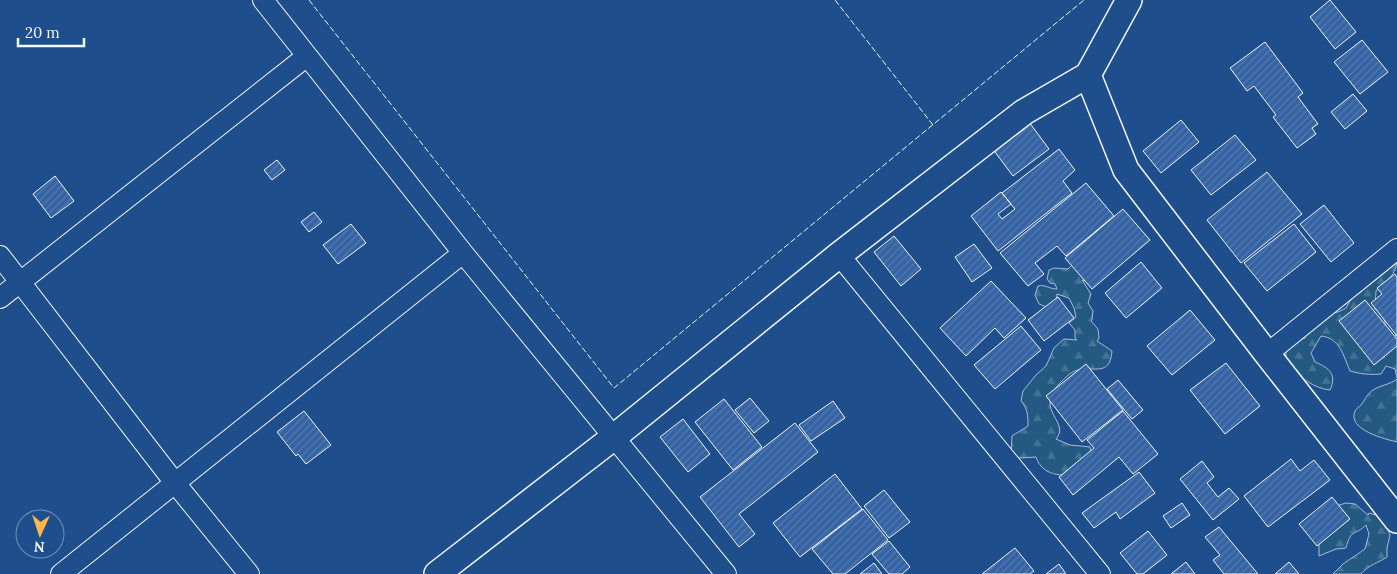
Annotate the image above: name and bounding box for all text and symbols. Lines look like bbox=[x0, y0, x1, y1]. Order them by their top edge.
scale bar bbox=[18, 15, 84, 47]
text: 20 m bbox=[25, 23, 60, 42]
north arrow bbox=[15, 509, 65, 559]
text: N bbox=[33, 538, 45, 556]

